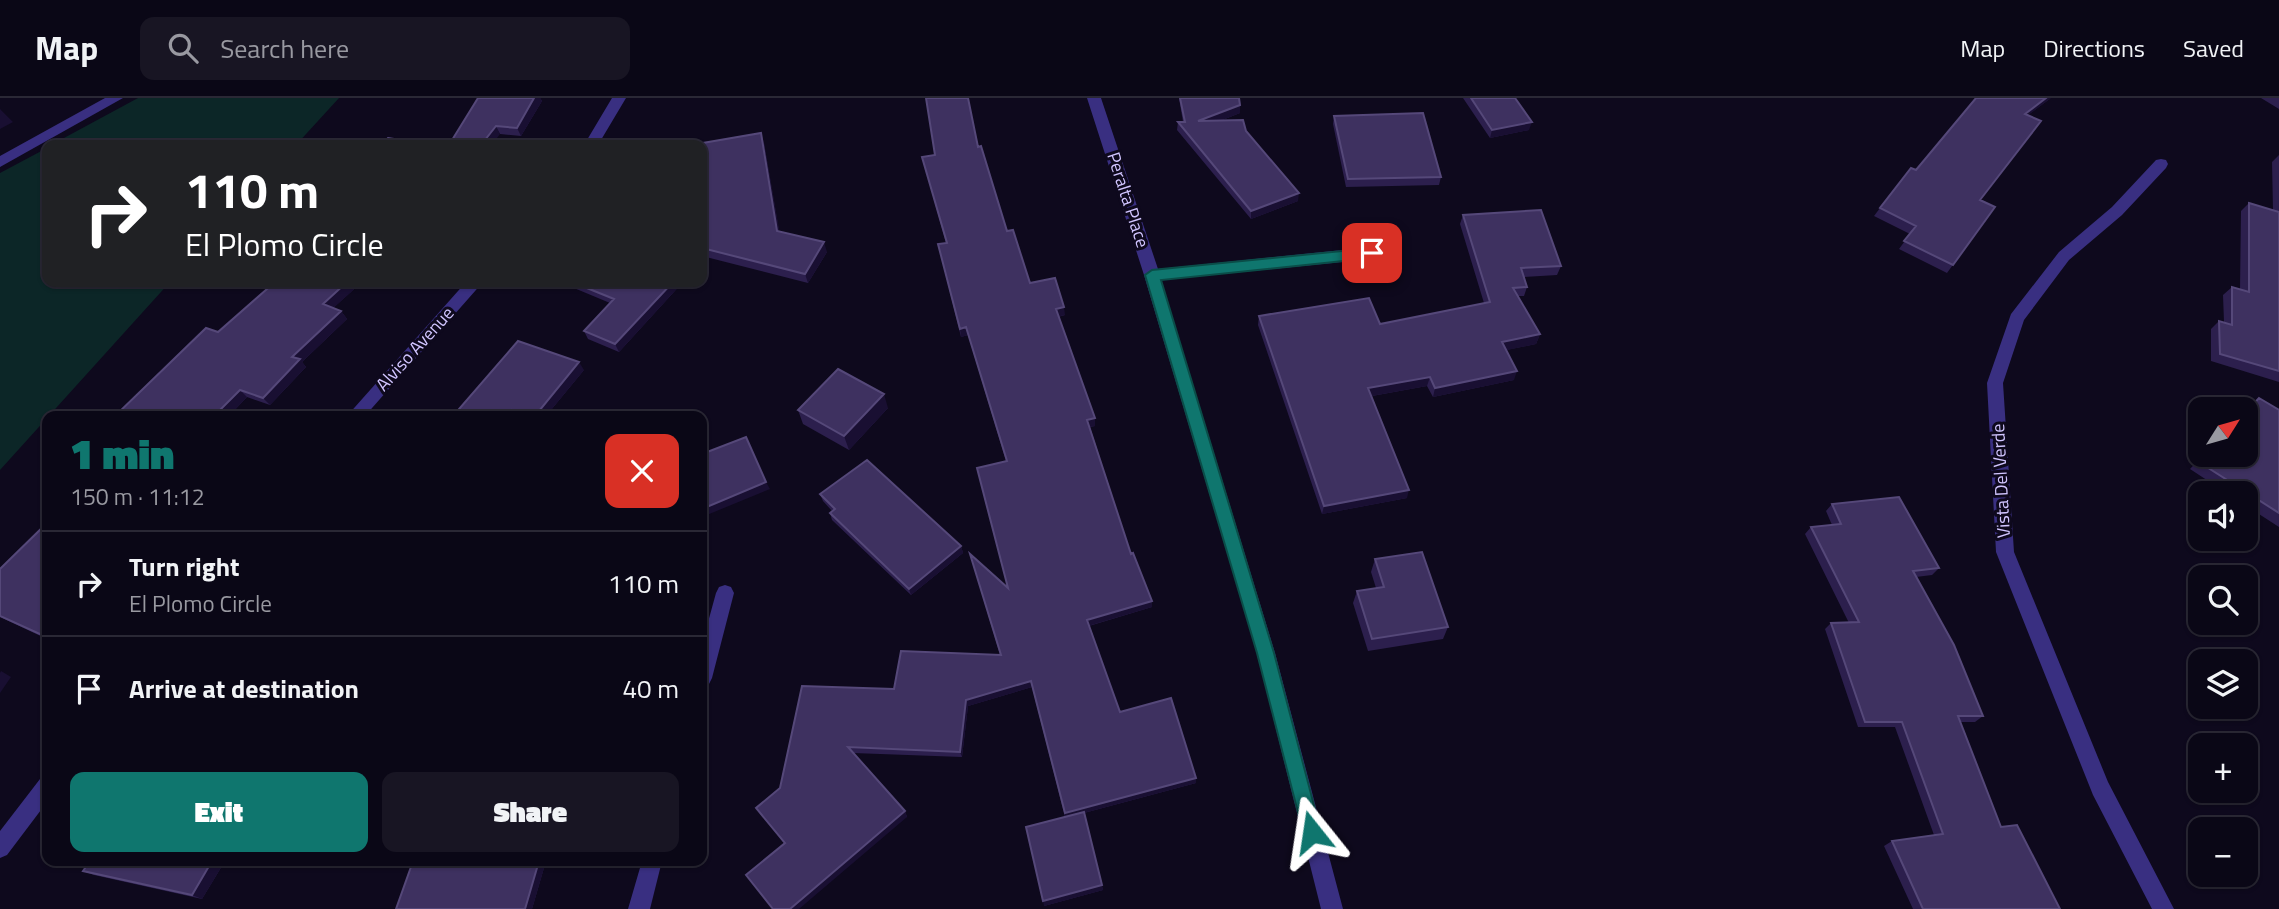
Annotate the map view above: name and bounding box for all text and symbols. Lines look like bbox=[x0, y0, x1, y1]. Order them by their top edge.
search box bbox=[140, 17, 630, 80]
text: Map bbox=[35, 23, 98, 73]
icon: search bbox=[164, 29, 202, 67]
text: Search here bbox=[220, 29, 349, 68]
text: Map bbox=[1960, 30, 2005, 66]
text: Directions bbox=[2043, 30, 2145, 66]
text: Saved bbox=[2183, 30, 2244, 66]
street label: Peralta Place bbox=[1100, 149, 1157, 251]
text: 110 m bbox=[185, 152, 319, 227]
icon: right bbox=[70, 168, 161, 259]
text: El Plomo Circle bbox=[185, 220, 384, 268]
pin bbox=[1342, 223, 1402, 283]
icon: arrive bbox=[1353, 234, 1391, 272]
street label: Alviso Avenue bbox=[369, 300, 460, 397]
north arrow bbox=[2188, 397, 2258, 467]
map controls bbox=[2188, 397, 2258, 887]
text: 1 min bbox=[70, 421, 174, 485]
street label: Vista Del Verde bbox=[1984, 423, 2017, 539]
button: close bbox=[605, 434, 679, 508]
text: 150 m · 11:12 bbox=[70, 479, 205, 514]
button: sound bbox=[2188, 481, 2258, 551]
text: Turn right bbox=[129, 547, 240, 586]
text: 110 m bbox=[608, 564, 679, 603]
icon: right bbox=[70, 565, 108, 603]
button: search bbox=[2188, 565, 2258, 635]
text: El Plomo Circle bbox=[129, 586, 272, 621]
button: layers bbox=[2188, 649, 2258, 719]
text: Arrive at destination bbox=[129, 669, 359, 708]
text: 40 m bbox=[622, 669, 679, 708]
icon: arrive bbox=[70, 670, 108, 708]
button: + bbox=[2188, 733, 2258, 803]
button: Exit bbox=[70, 772, 368, 852]
button: Share bbox=[382, 772, 679, 852]
position arrow bbox=[1275, 795, 1349, 869]
button: − bbox=[2188, 817, 2258, 887]

